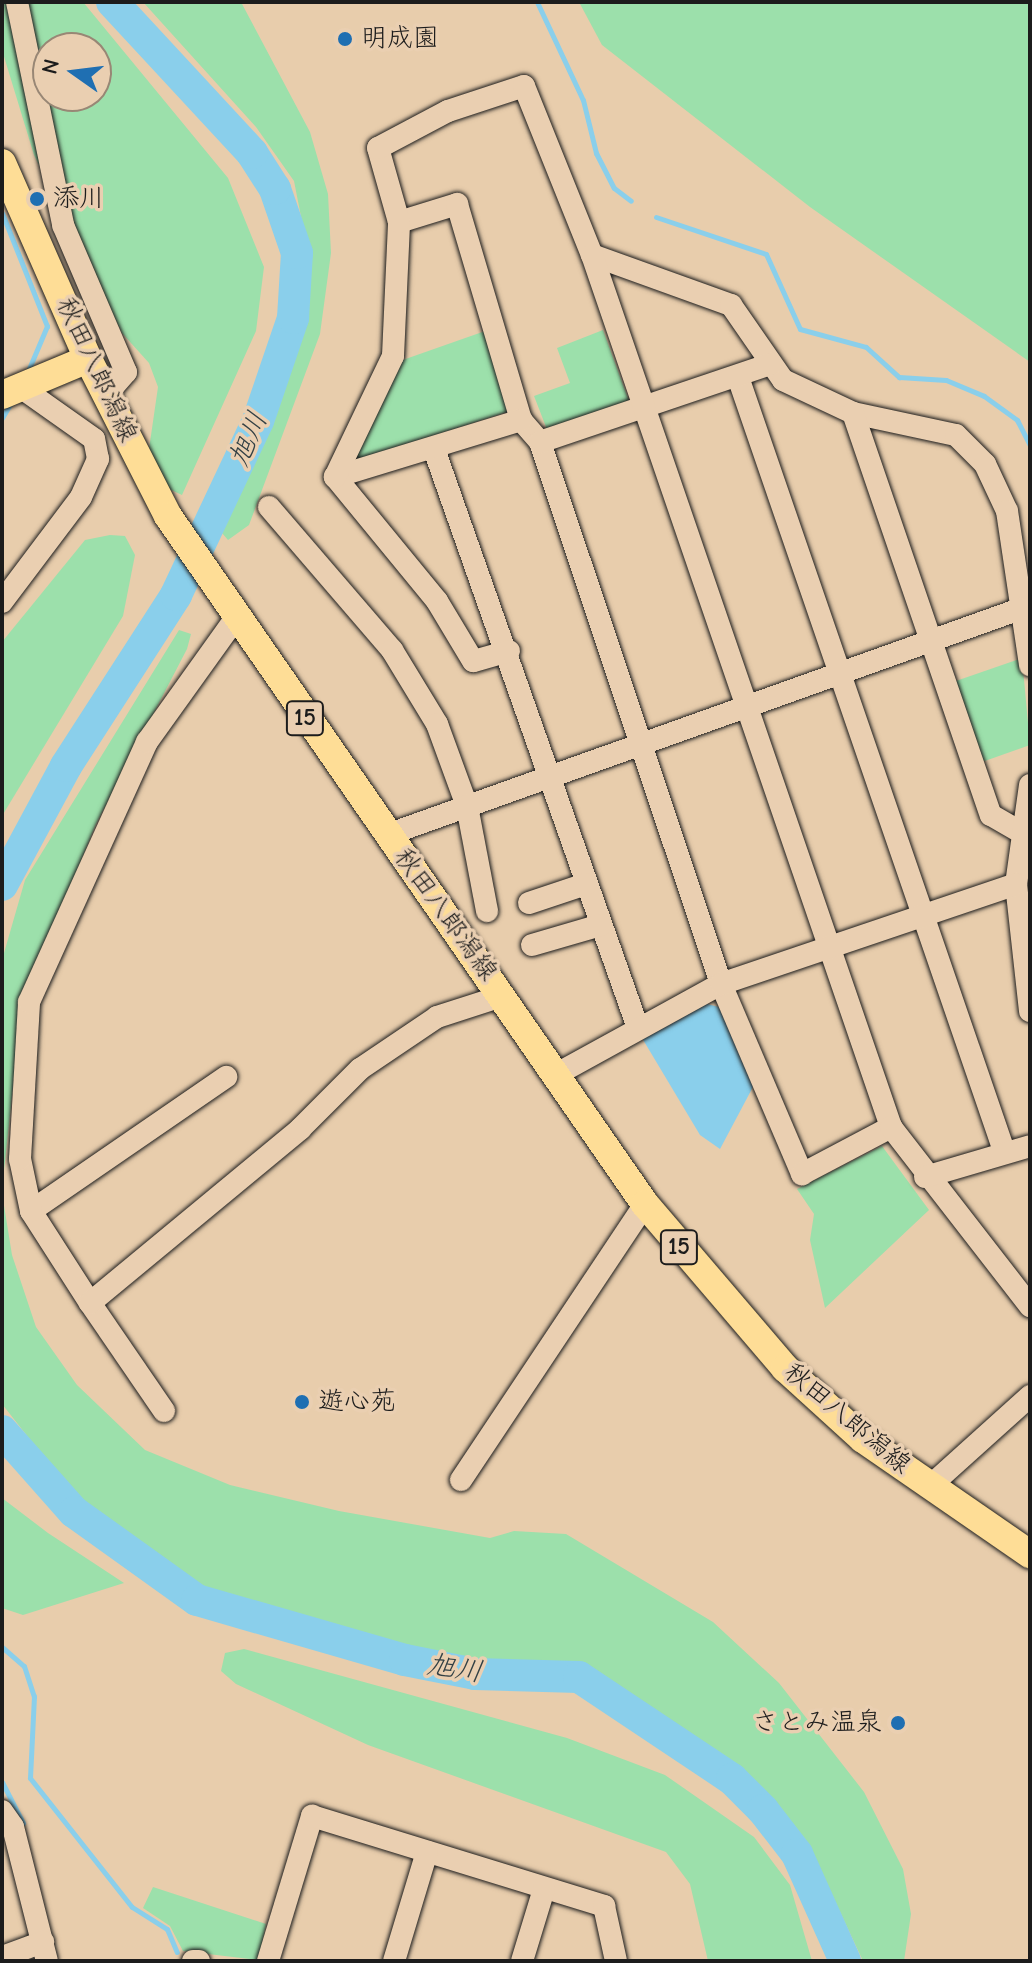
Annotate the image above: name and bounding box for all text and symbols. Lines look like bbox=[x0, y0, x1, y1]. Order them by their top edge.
place label: 明成園 bbox=[361, 23, 439, 55]
marker: 明成園 bbox=[336, 30, 354, 48]
north arrow bbox=[32, 32, 112, 112]
text: N bbox=[36, 57, 65, 77]
place label: 添川 bbox=[53, 183, 105, 215]
marker: 添川 bbox=[28, 190, 46, 208]
street label: 秋田八郎潟線 bbox=[49, 293, 143, 447]
water label: 旭川 bbox=[222, 407, 274, 471]
road number: 15 bbox=[285, 698, 325, 738]
street label: 秋田八郎潟線 bbox=[387, 843, 503, 987]
road number: 15 bbox=[659, 1227, 699, 1267]
street label: 秋田八郎潟線 bbox=[777, 1357, 917, 1481]
place label: 遊心苑 bbox=[318, 1386, 396, 1418]
marker: 遊心苑 bbox=[293, 1393, 311, 1411]
water label: 旭川 bbox=[425, 1647, 485, 1689]
place label: さとみ温泉 bbox=[752, 1707, 882, 1739]
marker: さとみ温泉 bbox=[889, 1714, 907, 1732]

